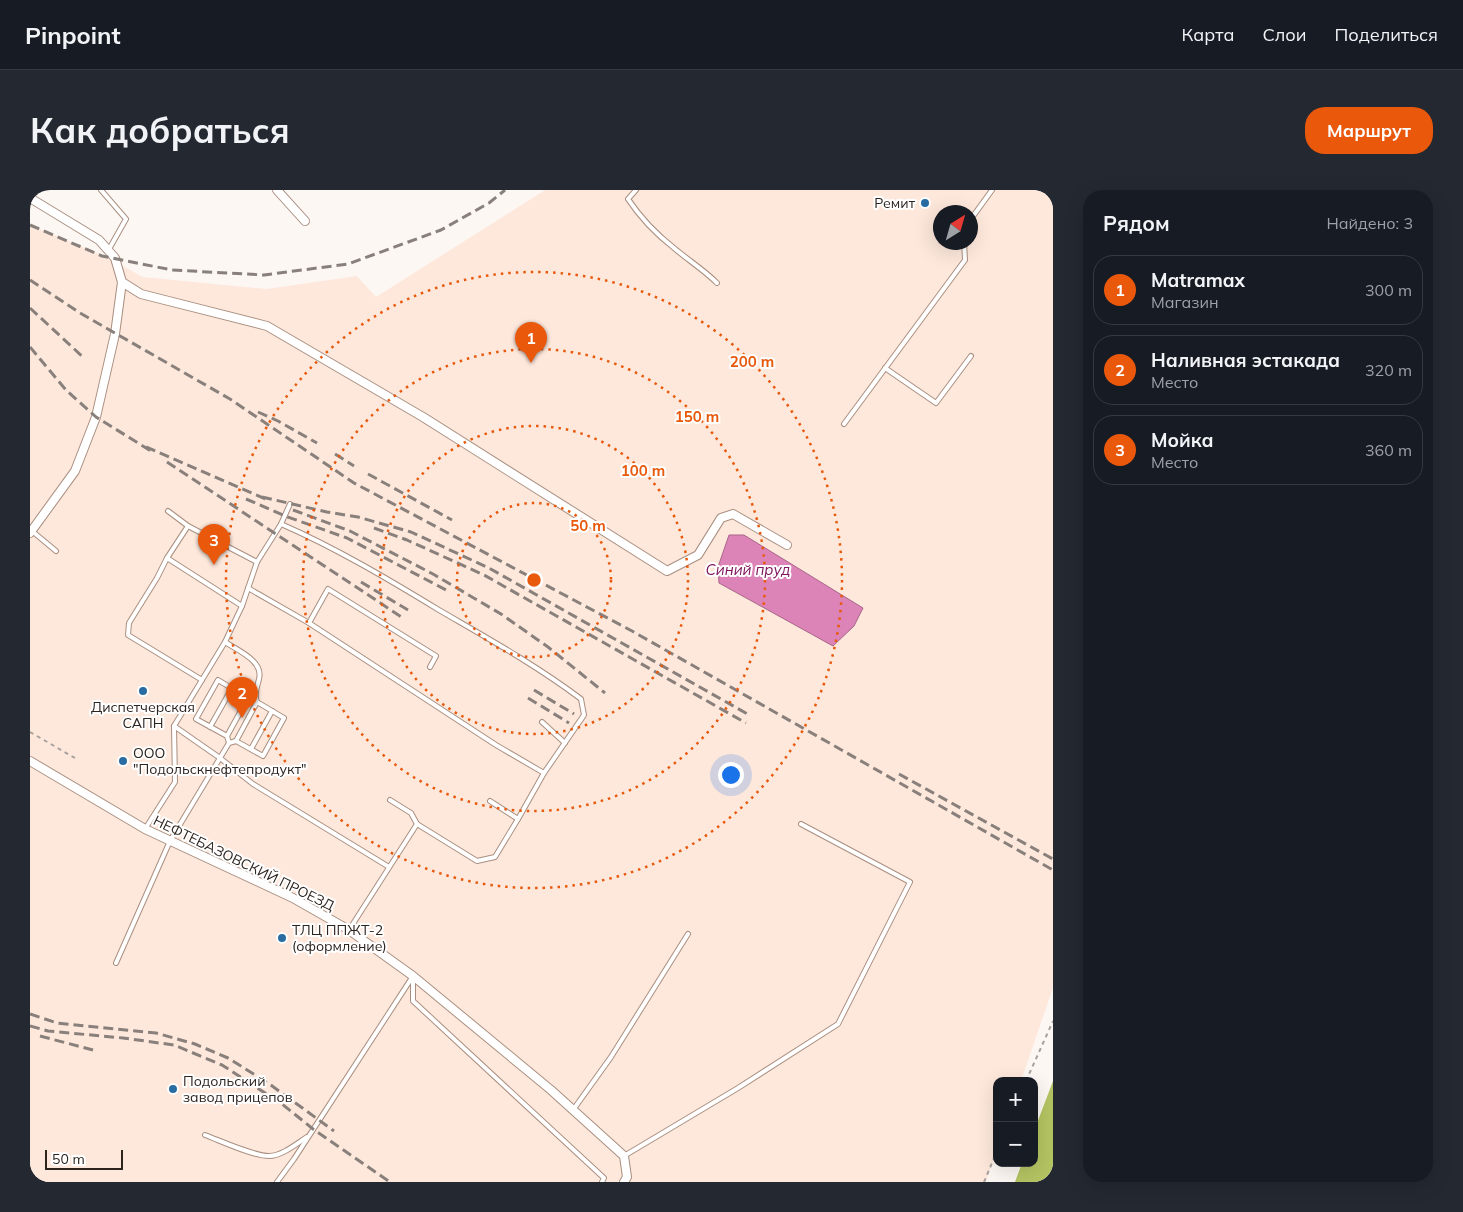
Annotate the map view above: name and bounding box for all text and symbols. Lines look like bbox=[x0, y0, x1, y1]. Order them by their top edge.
text: Pinpoint bbox=[25, 20, 121, 50]
text: Карта bbox=[1182, 23, 1234, 46]
text: Слои bbox=[1262, 23, 1307, 46]
text: Поделиться bbox=[1335, 23, 1438, 46]
button: Маршрут bbox=[1305, 107, 1433, 154]
text: Как добраться bbox=[30, 108, 290, 152]
place label: Ремит bbox=[874, 194, 916, 212]
marker: Ремит bbox=[919, 197, 931, 209]
north arrow bbox=[933, 205, 978, 250]
text: Рядом bbox=[1103, 210, 1170, 236]
text: Найдено: 3 bbox=[1327, 213, 1413, 233]
text: Matramax bbox=[1151, 268, 1245, 292]
text: 1 bbox=[1115, 280, 1125, 300]
text: 300 m bbox=[1365, 280, 1412, 300]
text: Магазин bbox=[1151, 292, 1219, 312]
pin: 1 bbox=[515, 322, 547, 363]
text: Наливная эстакада bbox=[1151, 348, 1340, 372]
text: 200 m bbox=[730, 352, 774, 371]
text: 2 bbox=[1115, 360, 1125, 380]
text: 320 m bbox=[1365, 360, 1412, 380]
text: Место bbox=[1151, 372, 1198, 392]
text: 150 m bbox=[675, 407, 719, 426]
text: Мойка bbox=[1151, 428, 1214, 452]
text: 3 bbox=[1115, 440, 1125, 460]
text: 360 m bbox=[1365, 440, 1412, 460]
text: Место bbox=[1151, 452, 1198, 472]
text: 100 m bbox=[621, 461, 665, 480]
text: 50 m bbox=[570, 516, 606, 535]
pin: 3 bbox=[198, 524, 230, 565]
water label: Синий пруд bbox=[706, 560, 790, 579]
centre of rings bbox=[525, 571, 543, 589]
pin: 2 bbox=[226, 677, 258, 718]
marker: Диспетчерская САПН bbox=[137, 685, 149, 697]
place label: Диспетчерская САПН bbox=[91, 698, 195, 732]
place label: ООО "Подольскнефтепродукт" bbox=[133, 744, 307, 778]
marker: ООО "Подольскнефтепродукт" bbox=[117, 755, 129, 767]
your location bbox=[718, 762, 744, 788]
street label: НЕФТЕБАЗОВСКИЙ ПРОЕЗД bbox=[150, 811, 338, 915]
place label: ТЛЦ ППЖТ-2 (оформление) bbox=[292, 921, 387, 955]
marker: ТЛЦ ППЖТ-2 (оформление) bbox=[276, 932, 288, 944]
place label: Подольский завод прицепов bbox=[183, 1072, 293, 1106]
map controls bbox=[993, 1077, 1038, 1167]
button: + bbox=[993, 1077, 1038, 1122]
marker: Подольский завод прицепов bbox=[167, 1083, 179, 1095]
button: − bbox=[993, 1122, 1038, 1167]
scale bar bbox=[45, 1147, 122, 1170]
text: 50 m bbox=[52, 1150, 85, 1168]

